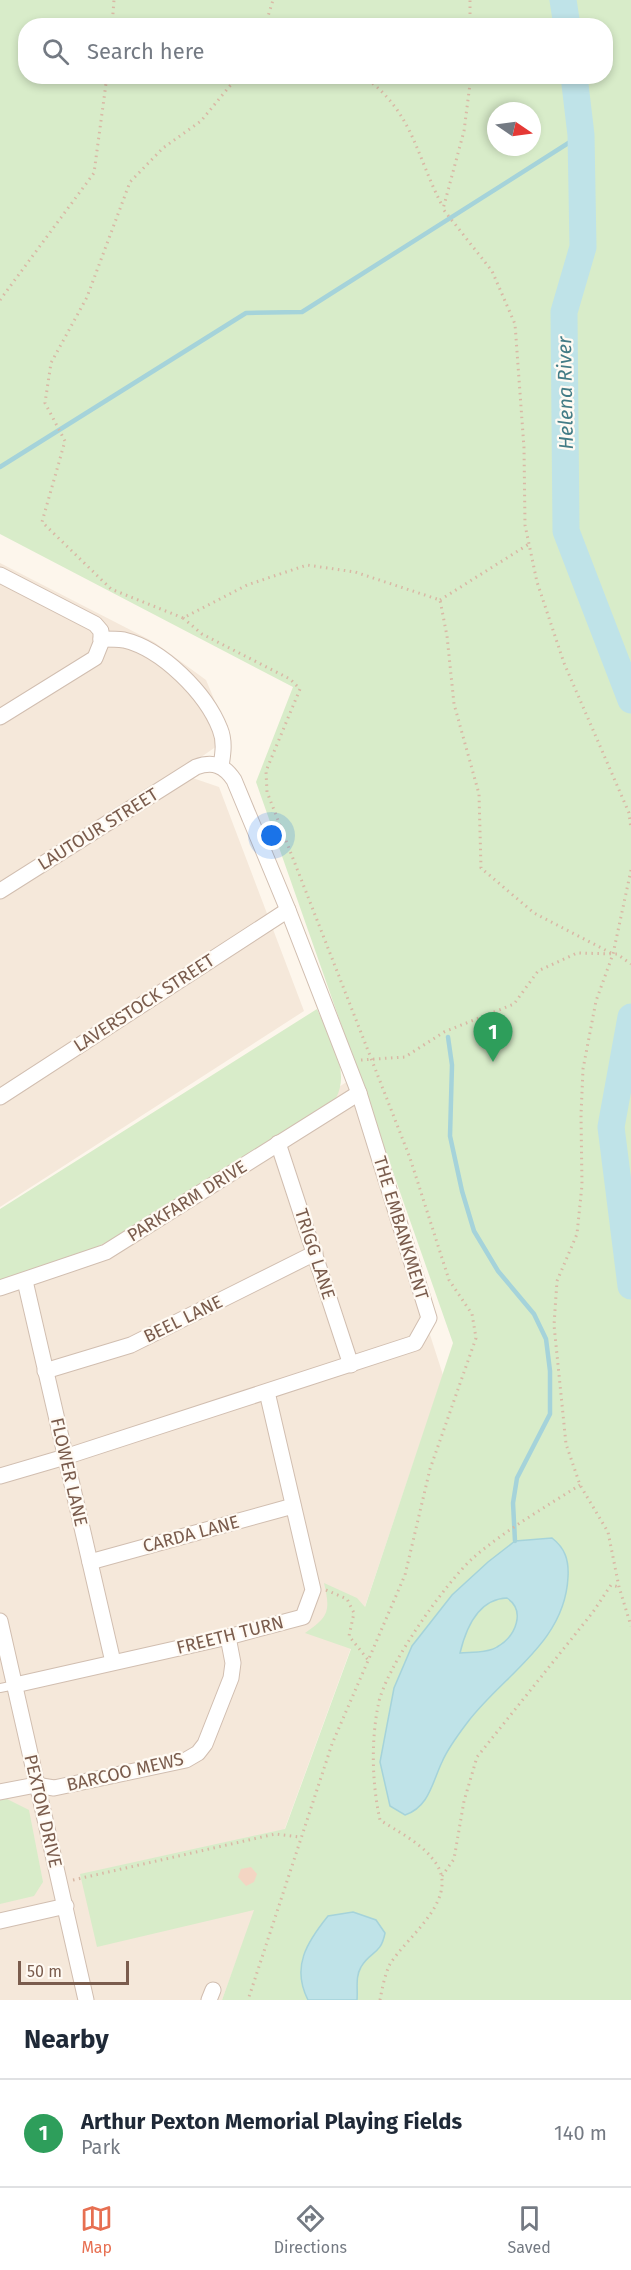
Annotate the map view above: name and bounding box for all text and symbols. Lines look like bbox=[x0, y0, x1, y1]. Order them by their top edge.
search box bbox=[18, 18, 613, 84]
icon: search bbox=[39, 35, 72, 68]
text: Search here bbox=[87, 38, 205, 65]
north arrow bbox=[487, 102, 541, 156]
water label: Helena River bbox=[552, 335, 578, 450]
street label: LAUTOUR STREET bbox=[34, 783, 163, 875]
your location bbox=[257, 821, 286, 850]
street label: LAVERSTOCK STREET bbox=[69, 949, 219, 1057]
pin: 1 bbox=[474, 1012, 512, 1062]
street label: THE EMBANKMENT bbox=[369, 1154, 433, 1303]
street label: PARKFARM DRIVE bbox=[123, 1155, 251, 1247]
street label: TRIGG LANE bbox=[290, 1206, 340, 1302]
street label: BEEL LANE bbox=[140, 1290, 226, 1348]
street label: FLOWER LANE bbox=[46, 1416, 92, 1528]
street label: CARDA LANE bbox=[140, 1511, 242, 1557]
street label: FREETH TURN bbox=[174, 1611, 286, 1659]
street label: BARCOO MEWS bbox=[64, 1748, 186, 1796]
street label: PEXTON DRIVE bbox=[19, 1752, 67, 1870]
scale bar bbox=[18, 1958, 129, 1986]
text: 50 m bbox=[27, 1962, 62, 1981]
text: Nearby bbox=[24, 2024, 109, 2055]
text: Arthur Pexton Memorial Playing Fields bbox=[81, 2108, 462, 2135]
text: 1 bbox=[39, 2121, 48, 2145]
text: 140 m bbox=[554, 2121, 607, 2145]
text: Park bbox=[81, 2135, 120, 2159]
tab: Map bbox=[80, 2202, 113, 2257]
tab: Directions bbox=[274, 2202, 347, 2257]
tab: Saved bbox=[507, 2202, 551, 2257]

